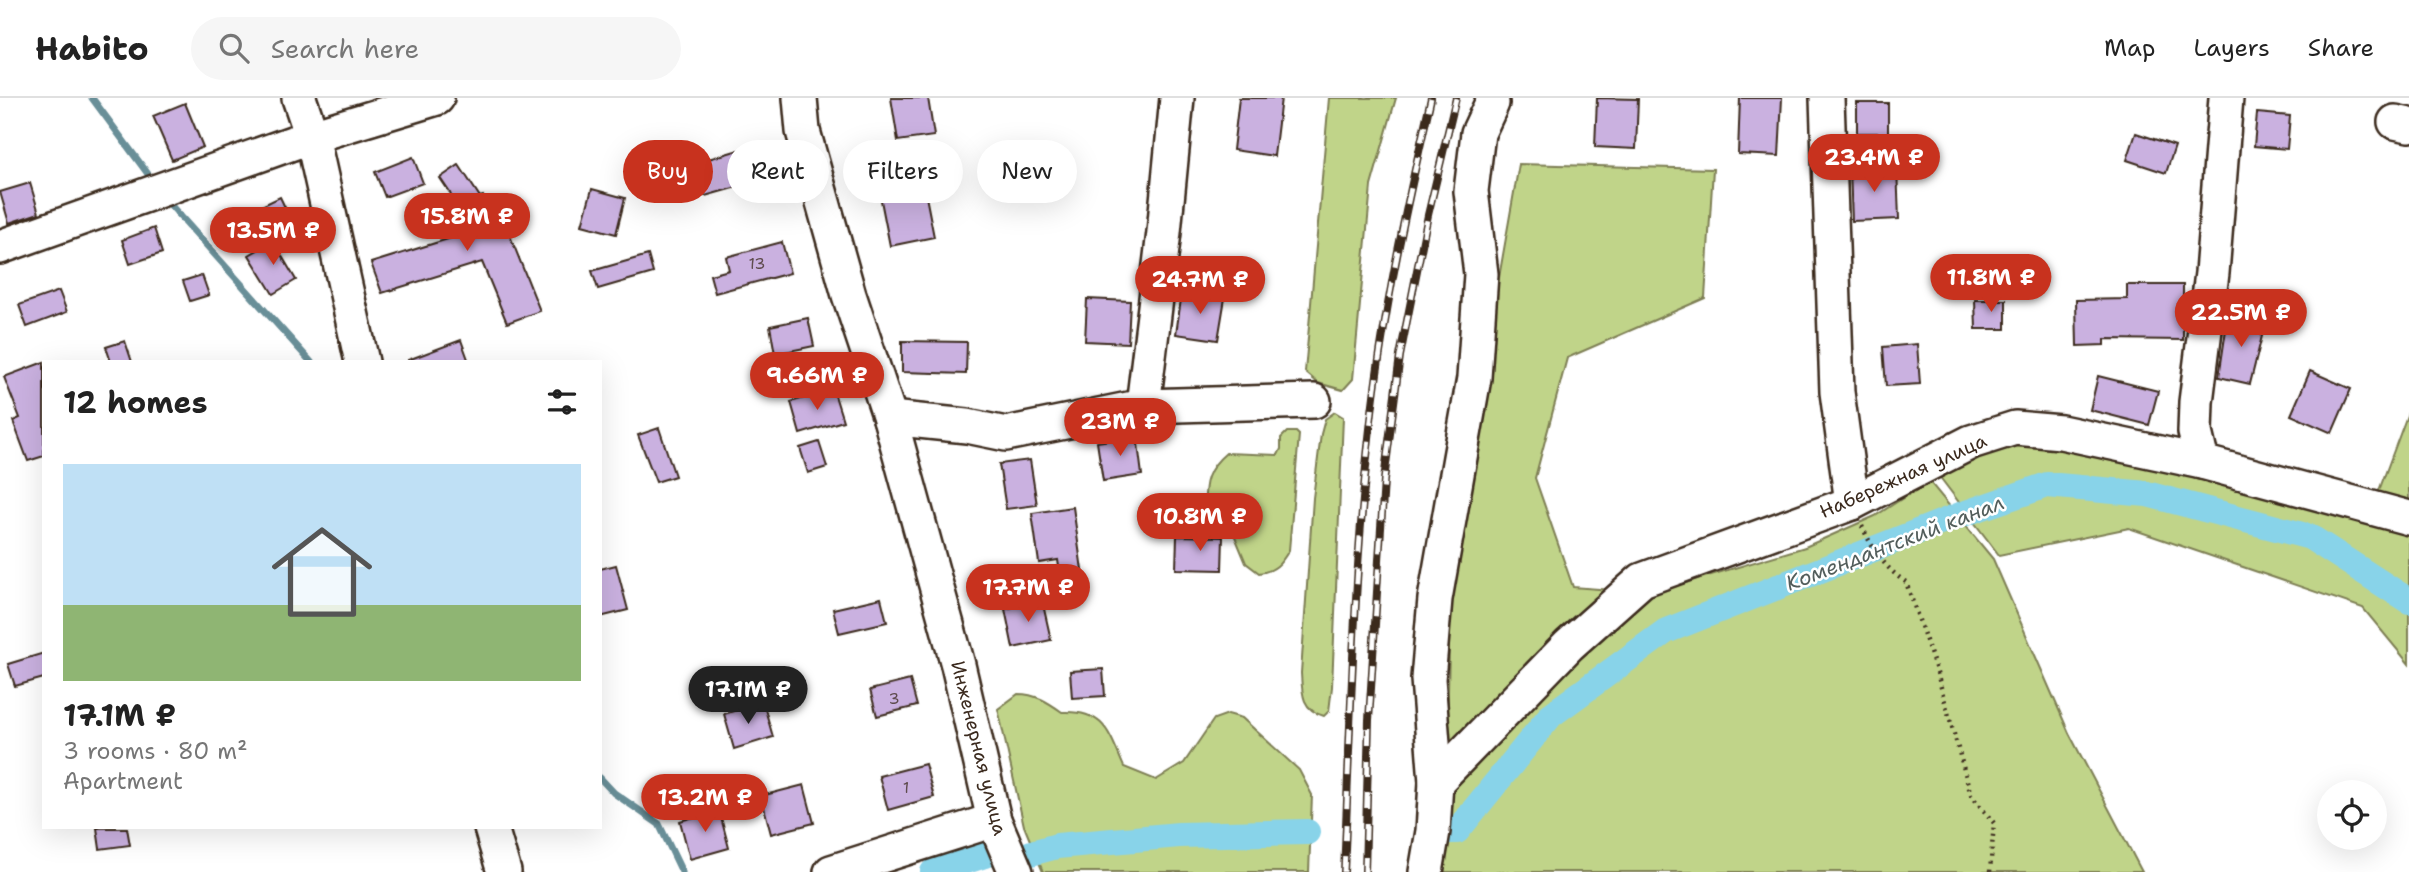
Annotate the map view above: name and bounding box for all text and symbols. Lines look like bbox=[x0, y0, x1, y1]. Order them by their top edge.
search box bbox=[191, 17, 681, 80]
text: Habito bbox=[35, 26, 149, 71]
icon: search bbox=[215, 29, 253, 67]
text: Search here bbox=[271, 31, 419, 66]
text: Map bbox=[2104, 32, 2155, 64]
text: Layers bbox=[2193, 32, 2270, 64]
text: Share bbox=[2308, 32, 2374, 64]
pin: 23.4M ₽ bbox=[1809, 134, 1939, 194]
chip: Buy bbox=[623, 140, 713, 203]
chip: Rent bbox=[727, 140, 829, 203]
chip: Filters bbox=[843, 140, 963, 203]
chip: New bbox=[977, 140, 1077, 203]
text: 23.4M ₽ bbox=[1824, 142, 1924, 172]
pin: 15.8M ₽ bbox=[402, 194, 532, 253]
text: 15.8M ₽ bbox=[420, 201, 514, 231]
pin: 13.5M ₽ bbox=[208, 208, 338, 267]
text: 13.5M ₽ bbox=[226, 215, 320, 245]
house number: 13 bbox=[748, 253, 766, 274]
pin: 11.8M ₽ bbox=[1926, 254, 2056, 314]
pin: 24.7M ₽ bbox=[1135, 256, 1265, 316]
text: 11.8M ₽ bbox=[1946, 262, 2036, 292]
text: 24.7M ₽ bbox=[1151, 264, 1249, 294]
pin: 22.5M ₽ bbox=[2176, 289, 2306, 349]
text: 22.5M ₽ bbox=[2191, 297, 2291, 327]
pin: 9.66M ₽ bbox=[752, 352, 882, 412]
text: 9.66M ₽ bbox=[766, 360, 868, 390]
text: 12 homes bbox=[63, 382, 207, 423]
icon: filters bbox=[543, 383, 581, 421]
pin: 23M ₽ bbox=[1071, 398, 1169, 458]
text: 23M ₽ bbox=[1080, 406, 1160, 436]
street label: Набережная улица bbox=[1816, 428, 1991, 524]
water label: Комендантский канал bbox=[1782, 488, 2008, 598]
pin: 10.8M ₽ bbox=[1135, 494, 1265, 553]
text: 10.8M ₽ bbox=[1153, 501, 1247, 531]
icon: home bbox=[259, 509, 385, 635]
pin: 17.7M ₽ bbox=[963, 564, 1093, 624]
text: 17.7M ₽ bbox=[982, 572, 1074, 602]
street label: Инженерная улица bbox=[945, 658, 1013, 838]
pin: 17.1M ₽ bbox=[683, 666, 813, 726]
text: 17.1M ₽ bbox=[705, 674, 791, 704]
house number: 3 bbox=[888, 688, 900, 709]
text: 17.1M ₽ bbox=[63, 695, 176, 736]
text: 3 rooms · 80 m² bbox=[63, 736, 248, 766]
text: Apartment bbox=[63, 766, 183, 796]
pin: 13.2M ₽ bbox=[640, 774, 770, 834]
house number: 1 bbox=[903, 777, 909, 798]
map controls bbox=[2317, 780, 2387, 850]
button: locate bbox=[2317, 780, 2387, 850]
text: 13.2M ₽ bbox=[657, 782, 753, 812]

